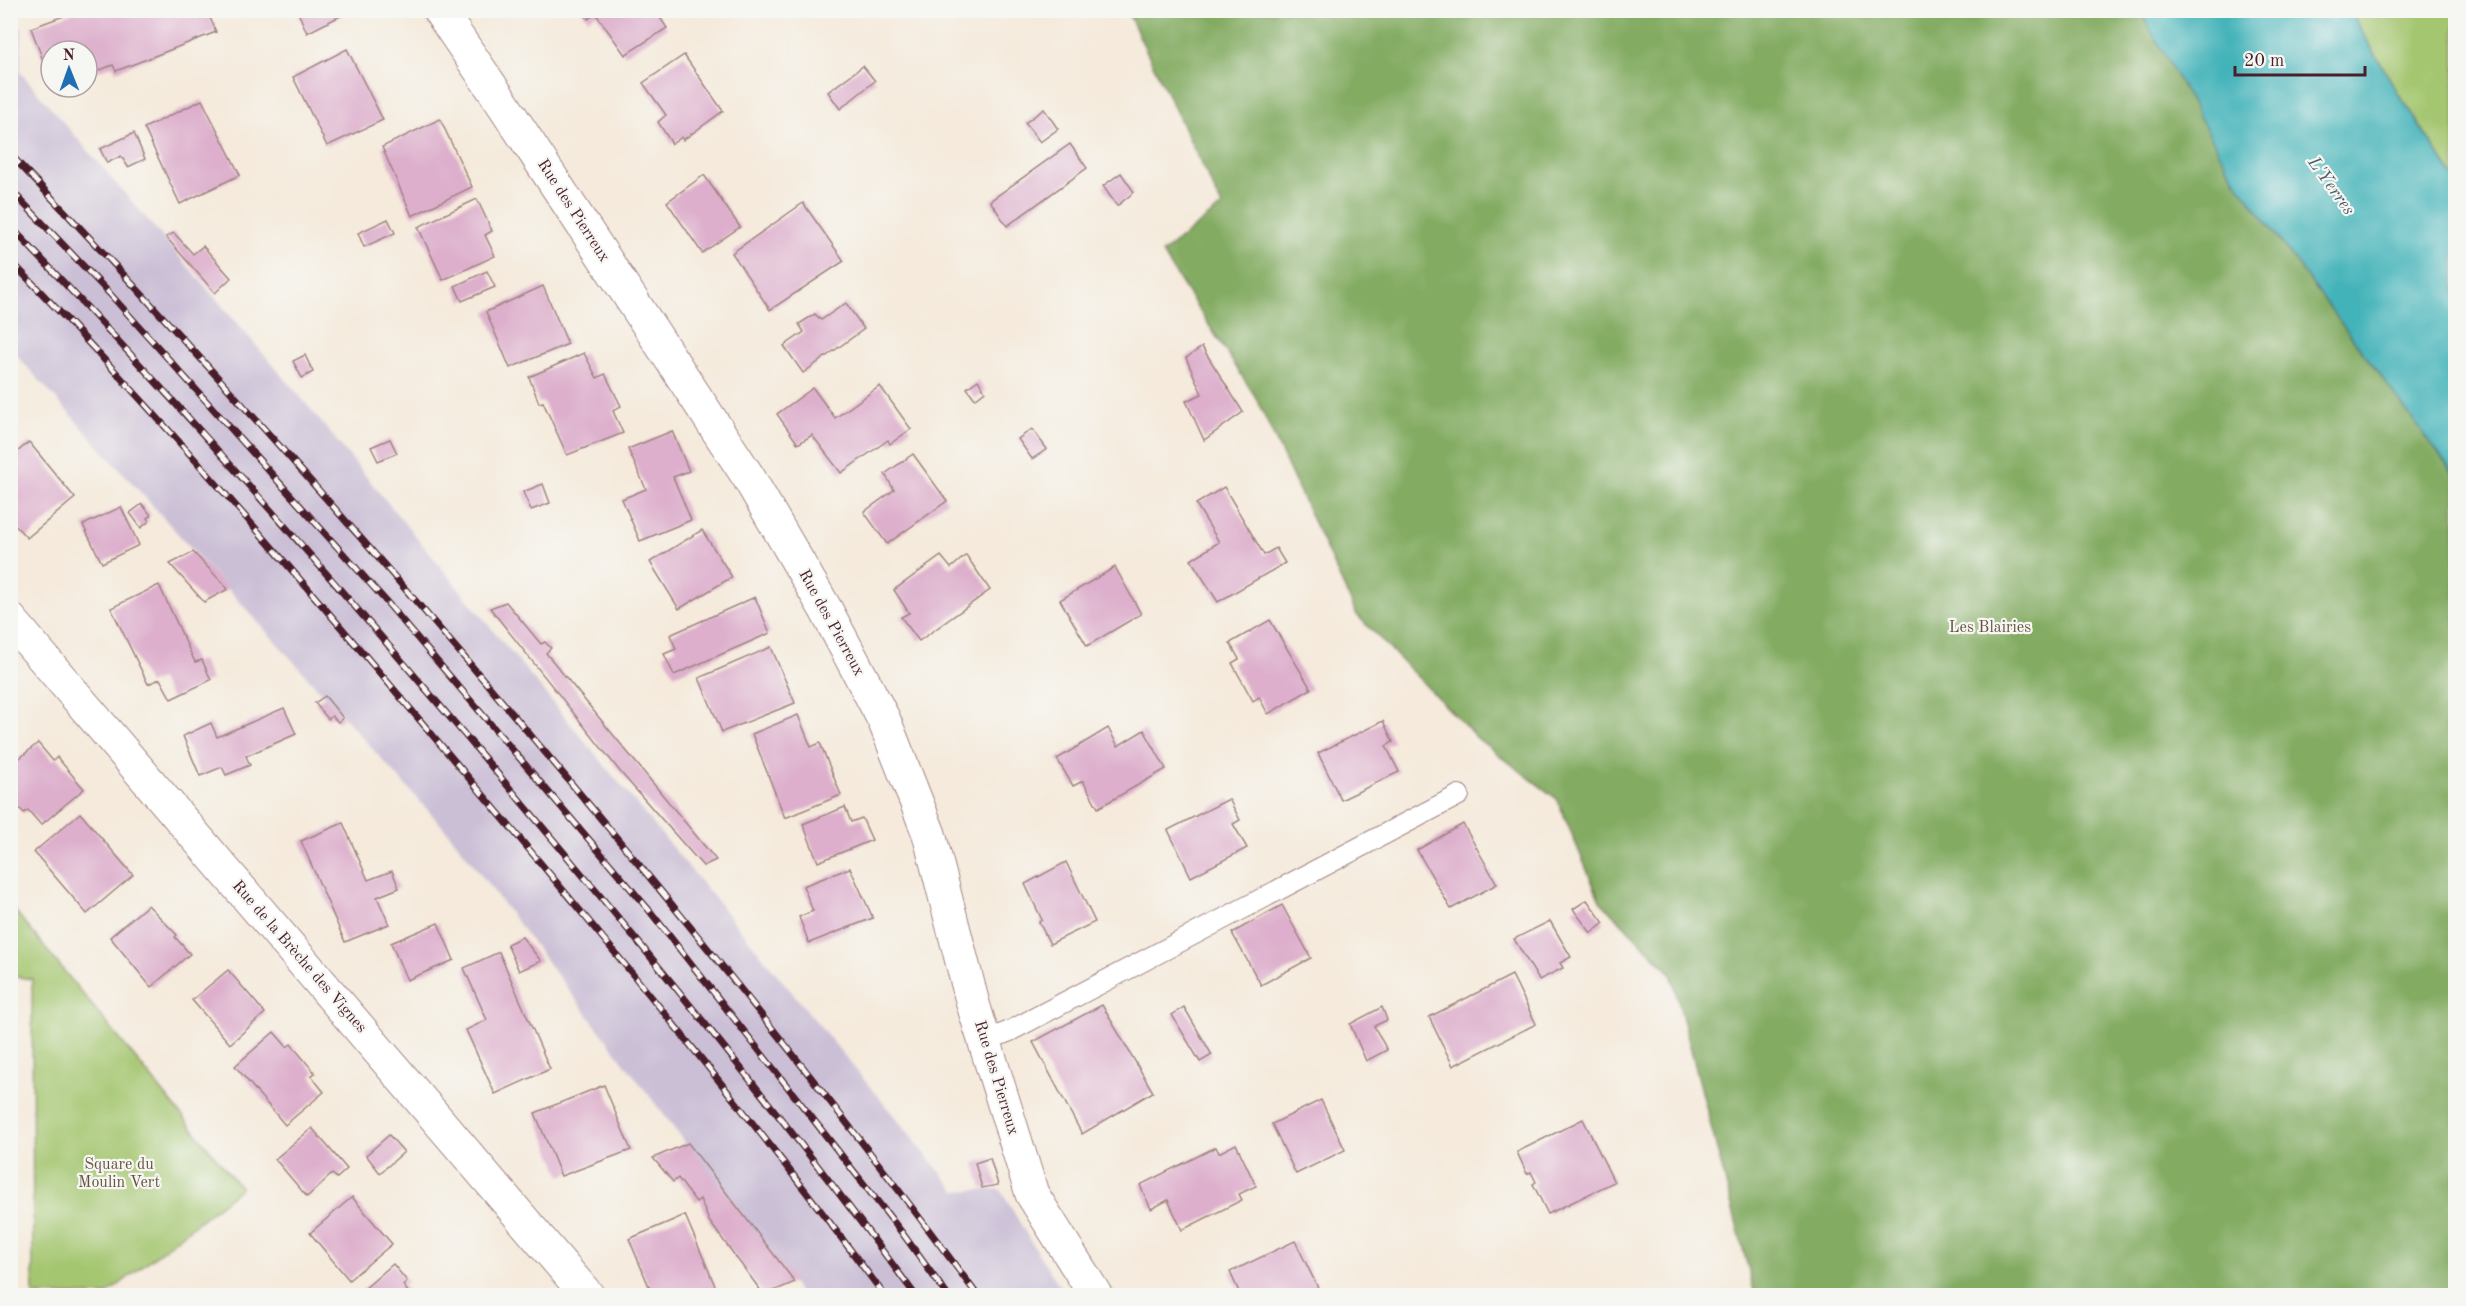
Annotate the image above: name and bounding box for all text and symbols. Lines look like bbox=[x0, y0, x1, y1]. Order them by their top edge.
north arrow bbox=[39, 39, 99, 99]
scale bar bbox=[2235, 39, 2366, 77]
text: N bbox=[63, 48, 76, 64]
text: 20 m bbox=[2244, 52, 2284, 70]
water label: L'Yerres bbox=[2303, 153, 2358, 219]
street label: Rue des Pierreux bbox=[534, 157, 612, 265]
street label: Rue des Pierreux bbox=[795, 567, 867, 679]
park label: Les Blairies bbox=[1949, 620, 2031, 636]
street label: Rue de la Brèche des Vignes bbox=[229, 878, 369, 1036]
street label: Rue des Pierreux bbox=[971, 1019, 1021, 1137]
park label: Square du Moulin Vert bbox=[78, 1157, 160, 1191]

